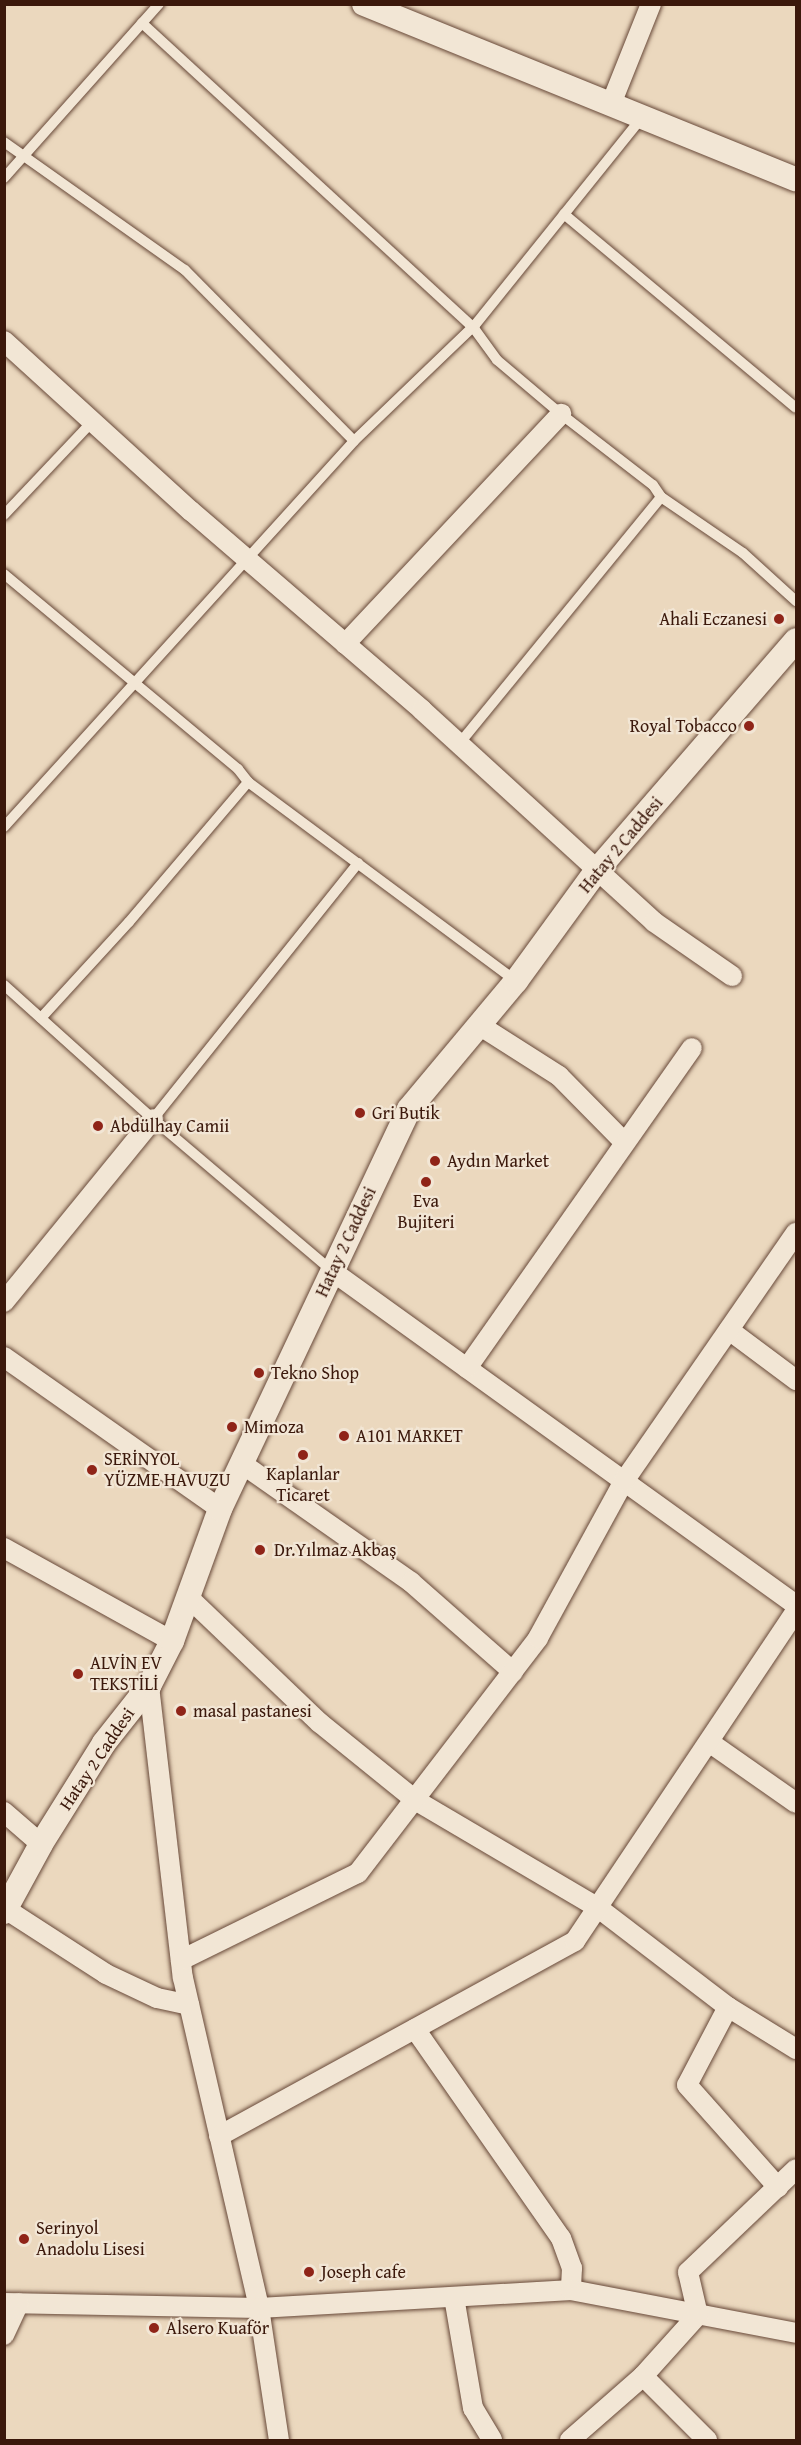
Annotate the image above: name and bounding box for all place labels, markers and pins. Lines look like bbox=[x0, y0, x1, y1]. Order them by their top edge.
place label: Ahali Eczanesi bbox=[659, 608, 767, 630]
marker: Ahali Eczanesi bbox=[772, 612, 786, 626]
place label: Royal Tobacco bbox=[630, 715, 737, 737]
marker: Royal Tobacco bbox=[742, 719, 756, 733]
place label: Gri Butik bbox=[372, 1102, 440, 1124]
marker: Gri Butik bbox=[353, 1106, 367, 1120]
place label: Abdülhay Camii bbox=[110, 1115, 229, 1137]
marker: Abdülhay Camii bbox=[91, 1119, 105, 1133]
place label: Aydın Market bbox=[447, 1150, 549, 1172]
marker: Aydın Market bbox=[428, 1154, 442, 1168]
marker: Eva Bujiteri bbox=[419, 1175, 433, 1189]
place label: Eva Bujiteri bbox=[397, 1191, 455, 1234]
place label: Tekno Shop bbox=[271, 1362, 359, 1384]
marker: Tekno Shop bbox=[252, 1366, 266, 1380]
place label: Mimoza bbox=[244, 1416, 304, 1438]
marker: Mimoza bbox=[225, 1420, 239, 1434]
place label: A101 MARKET bbox=[356, 1425, 463, 1447]
marker: A101 MARKET bbox=[337, 1429, 351, 1443]
marker: Kaplanlar Ticaret bbox=[296, 1448, 310, 1462]
place label: SERİNYOL YÜZME HAVUZU bbox=[104, 1449, 231, 1492]
marker: SERİNYOL YÜZME HAVUZU bbox=[85, 1463, 99, 1477]
place label: Kaplanlar Ticaret bbox=[266, 1464, 340, 1506]
place label: Dr.Yılmaz Akbaş bbox=[274, 1539, 396, 1561]
marker: Dr.Yılmaz Akbaş bbox=[251, 1541, 269, 1559]
place label: ALVİN EV TEKSTİLİ bbox=[90, 1653, 162, 1696]
marker: ALVİN EV TEKSTİLİ bbox=[71, 1667, 85, 1681]
place label: masal pastanesi bbox=[193, 1700, 312, 1722]
marker: masal pastanesi bbox=[174, 1704, 188, 1718]
place label: Serinyol Anadolu Lisesi bbox=[36, 2218, 145, 2260]
marker: Serinyol Anadolu Lisesi bbox=[17, 2232, 31, 2246]
place label: Joseph cafe bbox=[321, 2261, 406, 2283]
marker: Joseph cafe bbox=[302, 2265, 316, 2279]
place label: Alsero Kuaför bbox=[166, 2317, 269, 2339]
marker: Alsero Kuaför bbox=[147, 2321, 161, 2335]

